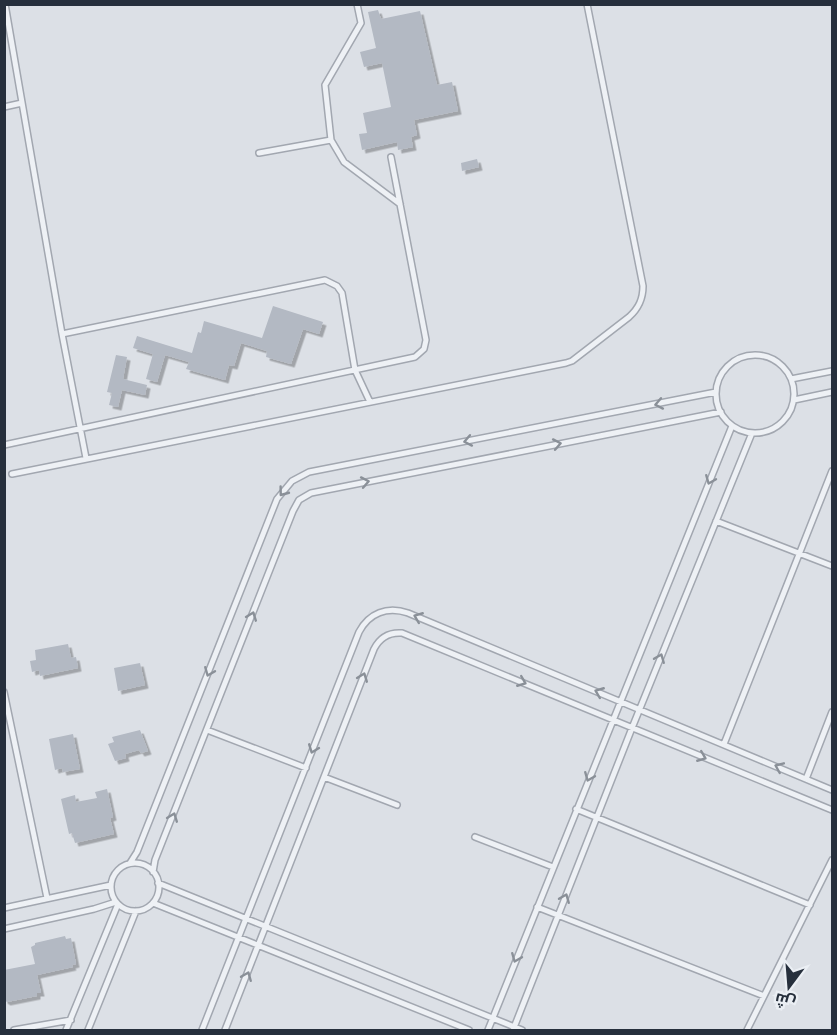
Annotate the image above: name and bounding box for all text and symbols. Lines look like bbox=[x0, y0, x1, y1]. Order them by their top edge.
one-way arrow bbox=[654, 397, 664, 410]
one-way arrow bbox=[463, 434, 473, 447]
one-way arrow bbox=[551, 438, 561, 451]
one-way arrow bbox=[705, 473, 717, 484]
one-way arrow bbox=[360, 476, 370, 489]
one-way arrow bbox=[279, 485, 290, 496]
one-way arrow bbox=[244, 611, 257, 622]
one-way arrow bbox=[414, 612, 425, 624]
one-way arrow bbox=[653, 653, 665, 664]
one-way arrow bbox=[204, 665, 216, 676]
one-way arrow bbox=[356, 672, 368, 683]
one-way arrow bbox=[516, 675, 527, 687]
one-way arrow bbox=[594, 687, 605, 699]
one-way arrow bbox=[308, 743, 321, 753]
one-way arrow bbox=[696, 750, 707, 762]
one-way arrow bbox=[774, 762, 785, 774]
one-way arrow bbox=[584, 771, 596, 782]
one-way arrow bbox=[165, 812, 178, 823]
one-way arrow bbox=[558, 893, 570, 904]
one-way arrow bbox=[511, 952, 524, 963]
north arrow bbox=[759, 957, 819, 1017]
one-way arrow bbox=[240, 972, 252, 983]
text: ش bbox=[773, 989, 797, 1013]

